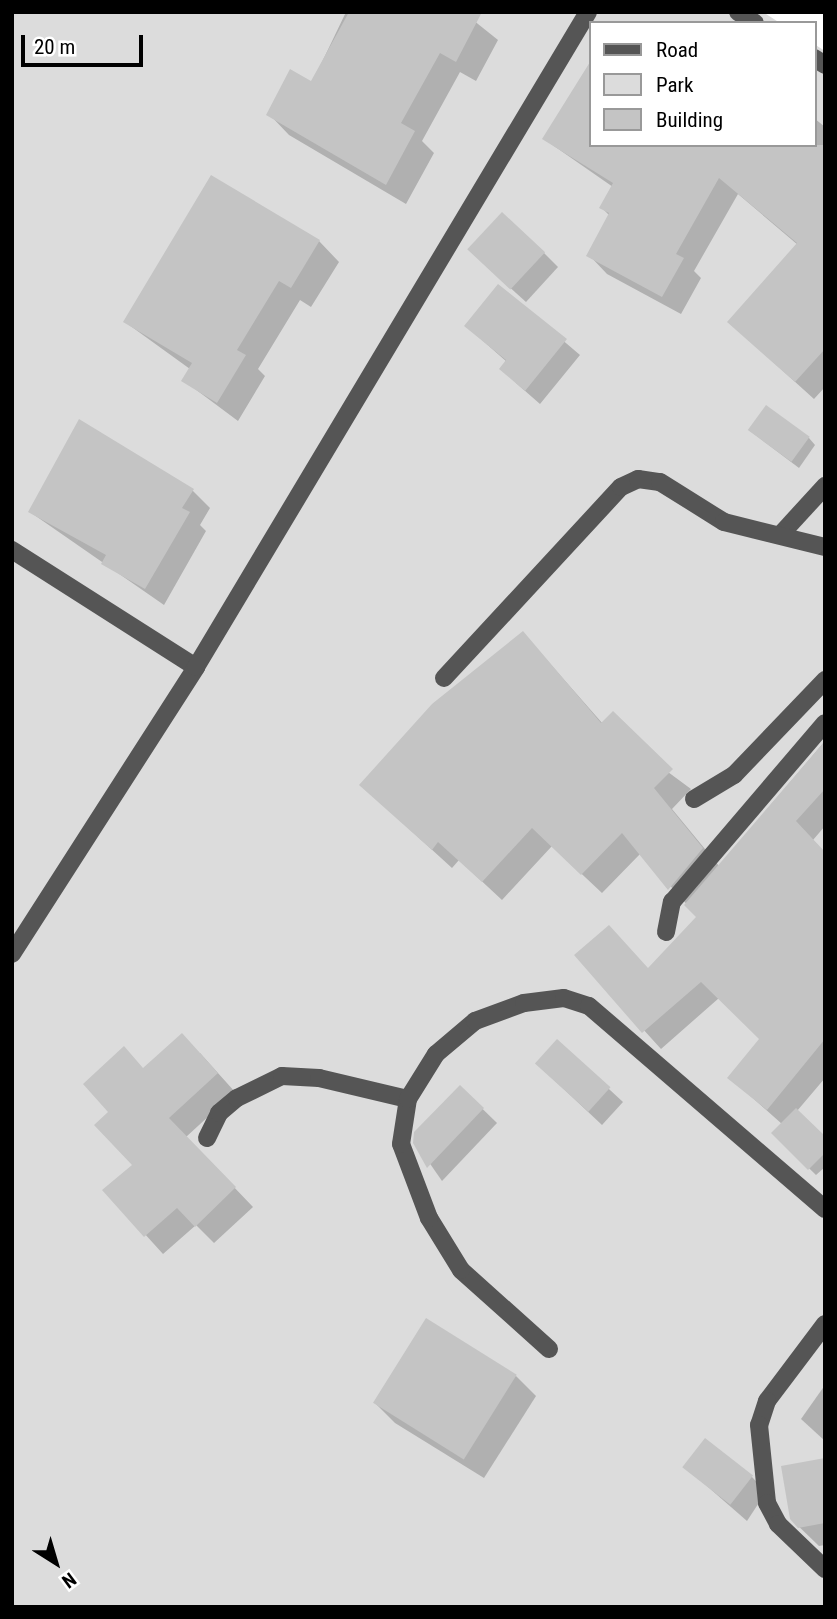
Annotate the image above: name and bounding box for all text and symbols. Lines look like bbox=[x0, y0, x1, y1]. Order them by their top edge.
scale bar bbox=[24, 21, 147, 65]
legend bbox=[588, 21, 816, 147]
text: 20 m bbox=[34, 35, 75, 59]
text: Road bbox=[656, 38, 698, 62]
text: Park bbox=[656, 73, 693, 97]
text: Building bbox=[656, 108, 723, 132]
north arrow bbox=[21, 1528, 91, 1598]
text: N bbox=[57, 1567, 81, 1593]

